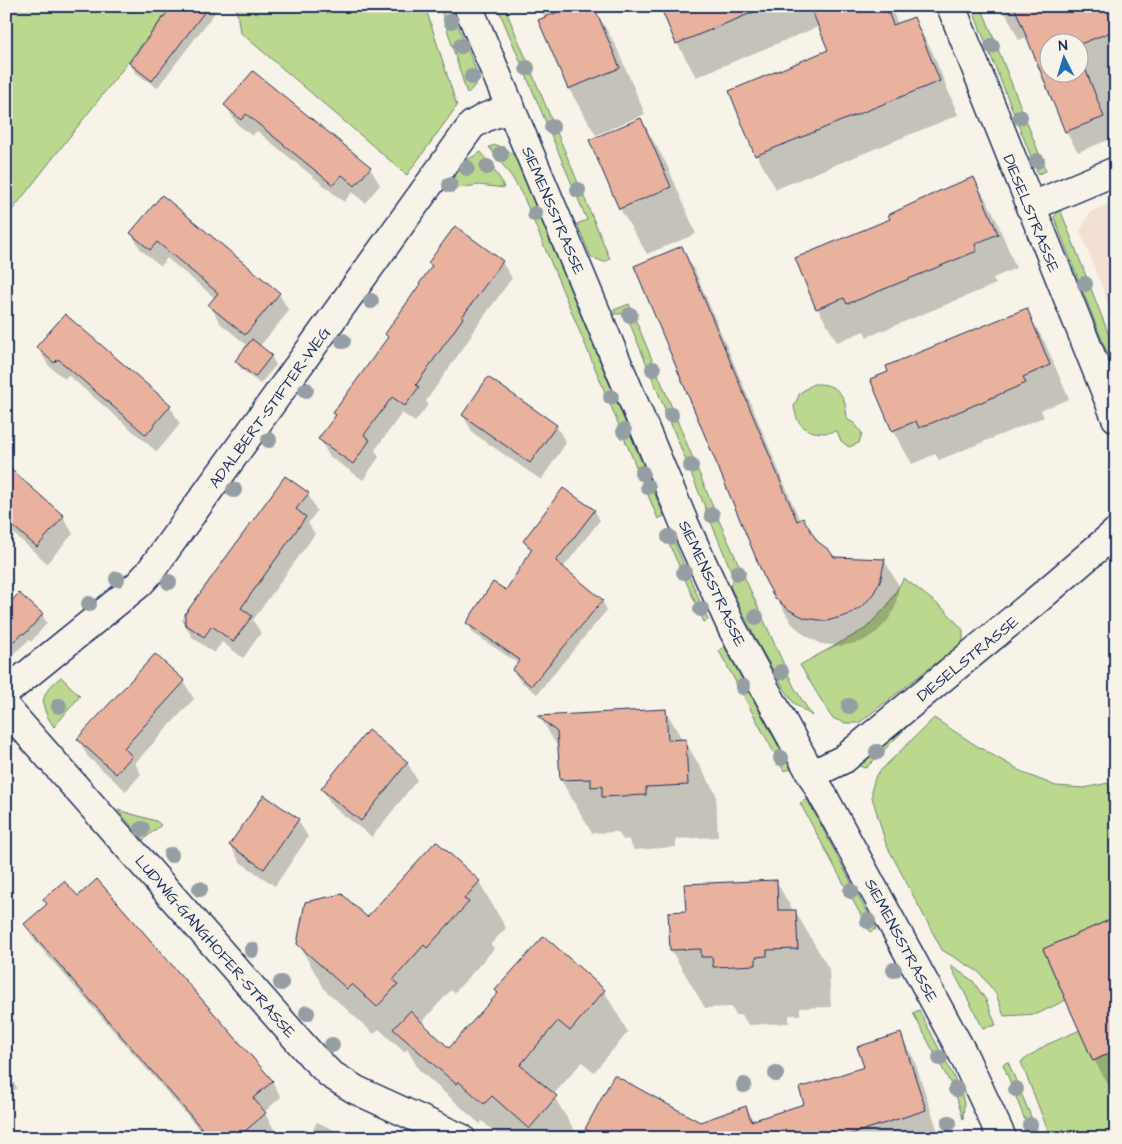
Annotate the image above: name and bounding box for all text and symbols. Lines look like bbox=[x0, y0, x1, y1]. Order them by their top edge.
north arrow bbox=[1040, 32, 1090, 82]
text: N bbox=[1058, 36, 1068, 56]
street label: SIEMENSSTRASSE bbox=[516, 143, 590, 278]
street label: DIESELSTRASSE bbox=[997, 151, 1065, 276]
street label: ADALBERT-STIFTER-WEG bbox=[204, 323, 336, 493]
street label: SIEMENSSTRASSE bbox=[673, 517, 751, 651]
street label: DIESELSTRASSE bbox=[912, 611, 1024, 707]
street label: LUDWIG-GANGHOFER-STRASSE bbox=[130, 851, 301, 1043]
street label: SIEMENSSTRASSE bbox=[859, 875, 943, 1007]

